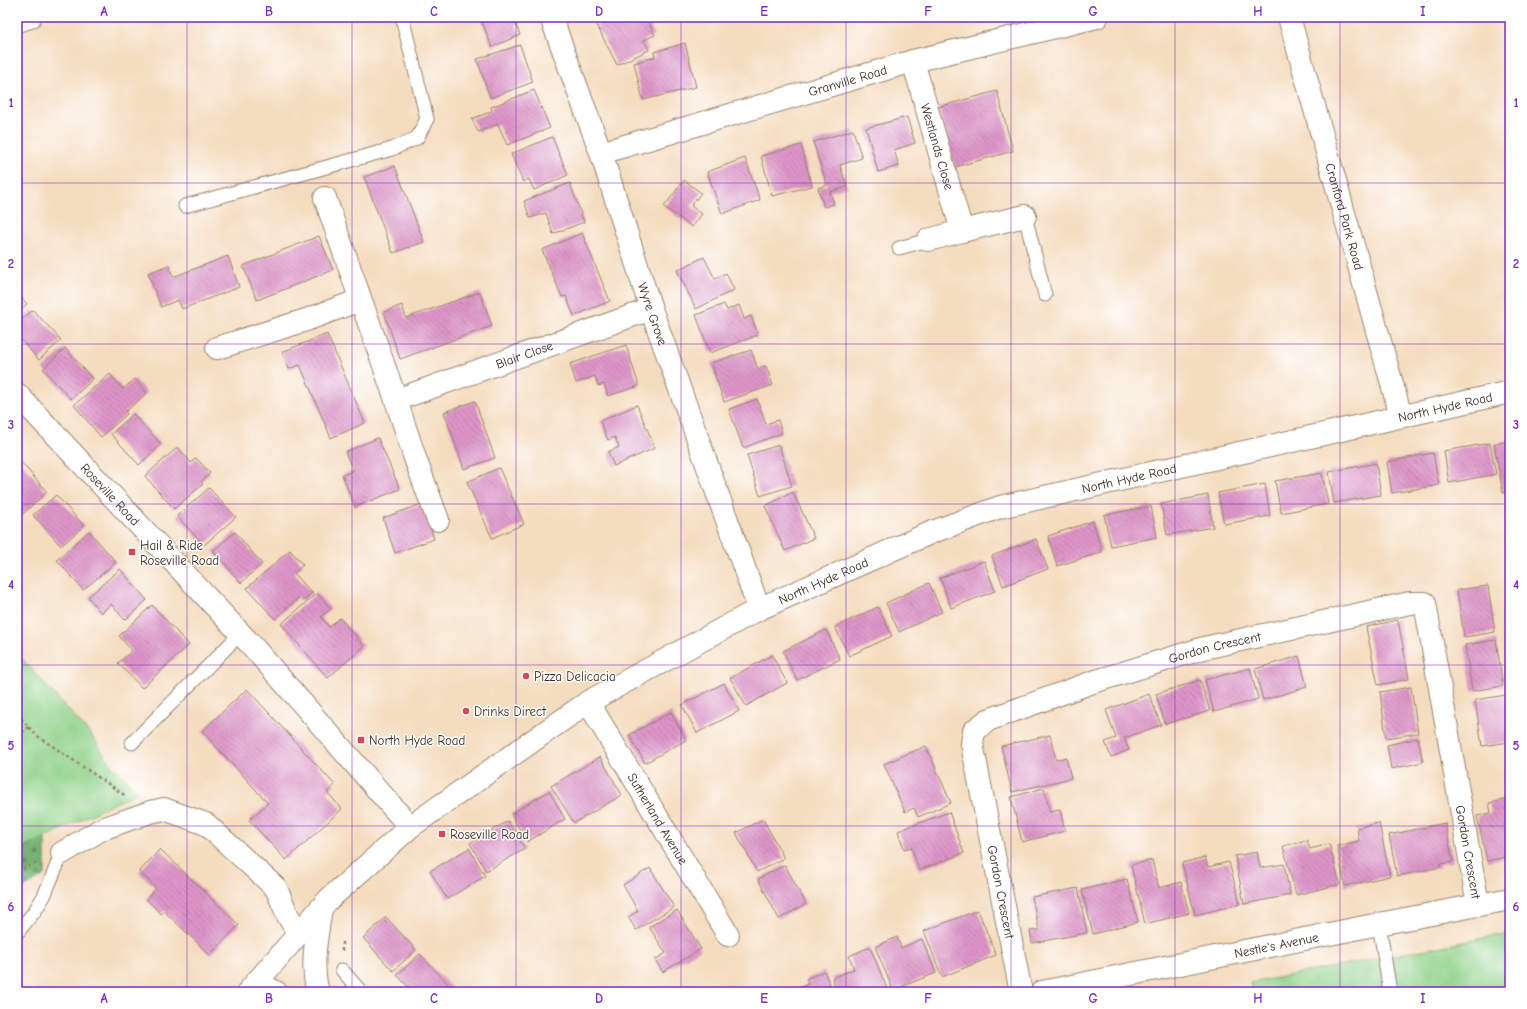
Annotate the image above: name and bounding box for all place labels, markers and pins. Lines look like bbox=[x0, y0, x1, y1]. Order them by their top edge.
place label: Hail & Ride Roseville Road bbox=[140, 538, 219, 568]
marker: Hail & Ride Roseville Road bbox=[127, 547, 137, 557]
place label: Pizza Delicacia bbox=[534, 669, 616, 684]
marker: Pizza Delicacia bbox=[521, 671, 531, 681]
place label: Drinks Direct bbox=[474, 704, 547, 719]
marker: Drinks Direct bbox=[461, 706, 471, 716]
place label: North Hyde Road bbox=[369, 733, 465, 748]
marker: North Hyde Road bbox=[356, 735, 366, 745]
place label: Roseville Road bbox=[450, 827, 529, 842]
marker: Roseville Road bbox=[437, 829, 447, 839]

